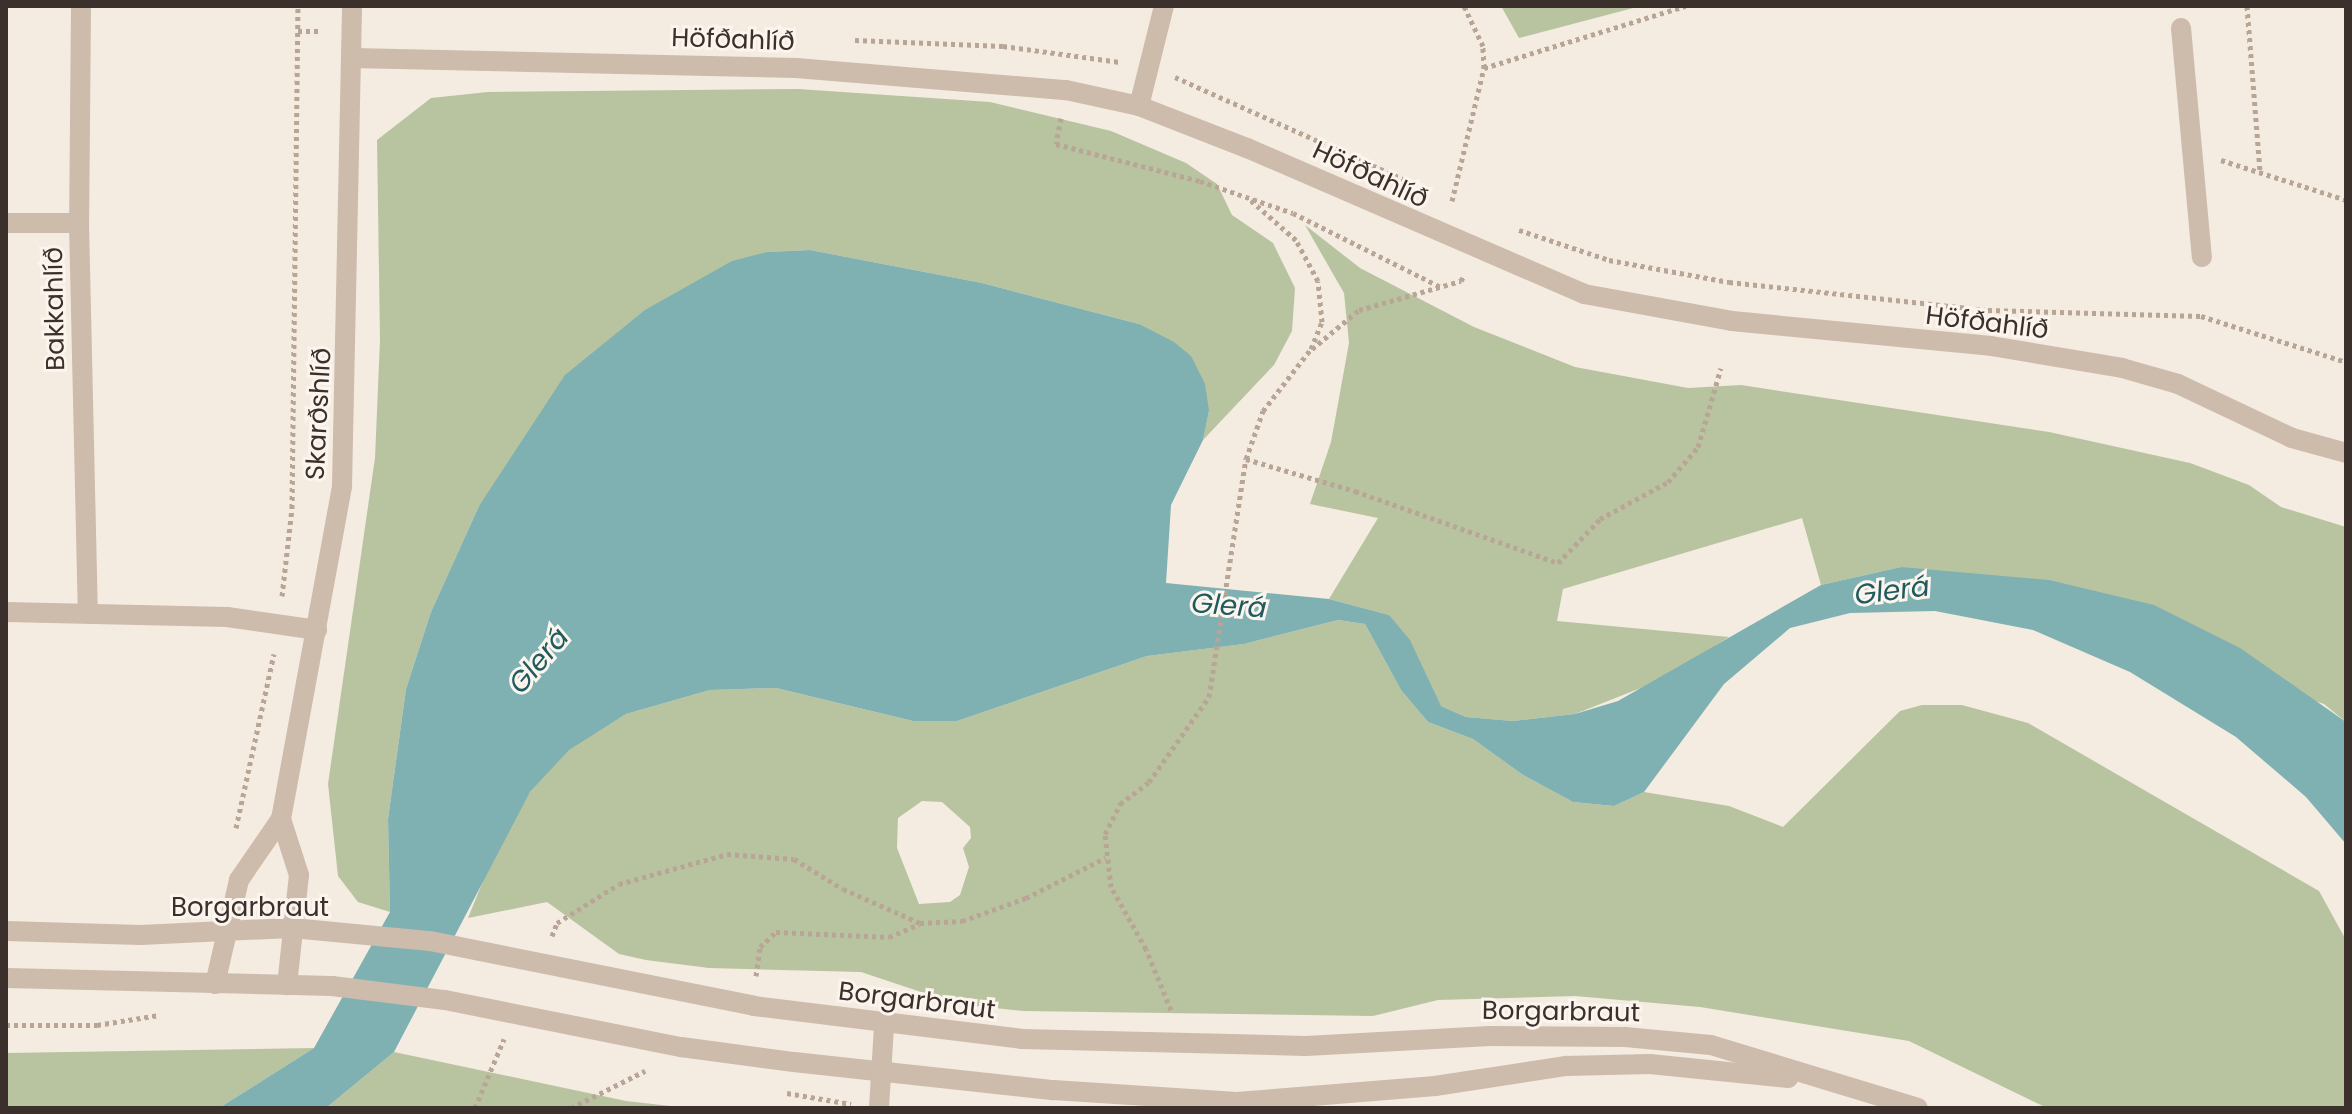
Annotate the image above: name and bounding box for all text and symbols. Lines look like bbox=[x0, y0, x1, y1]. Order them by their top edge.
street label: Höfðahlíð bbox=[671, 22, 795, 58]
street label: Höfðahlíð bbox=[1308, 135, 1432, 215]
street label: Bakkahlíð bbox=[38, 247, 72, 371]
street label: Höfðahlíð bbox=[1924, 300, 2050, 346]
street label: Skarðshlíð bbox=[300, 347, 338, 481]
water label: Glerá bbox=[1853, 570, 1931, 612]
water label: Glerá bbox=[1190, 587, 1268, 625]
water label: Glerá bbox=[502, 621, 576, 701]
street label: Borgarbraut bbox=[171, 892, 329, 924]
street label: Borgarbraut bbox=[837, 976, 997, 1026]
street label: Borgarbraut bbox=[1482, 995, 1640, 1029]

